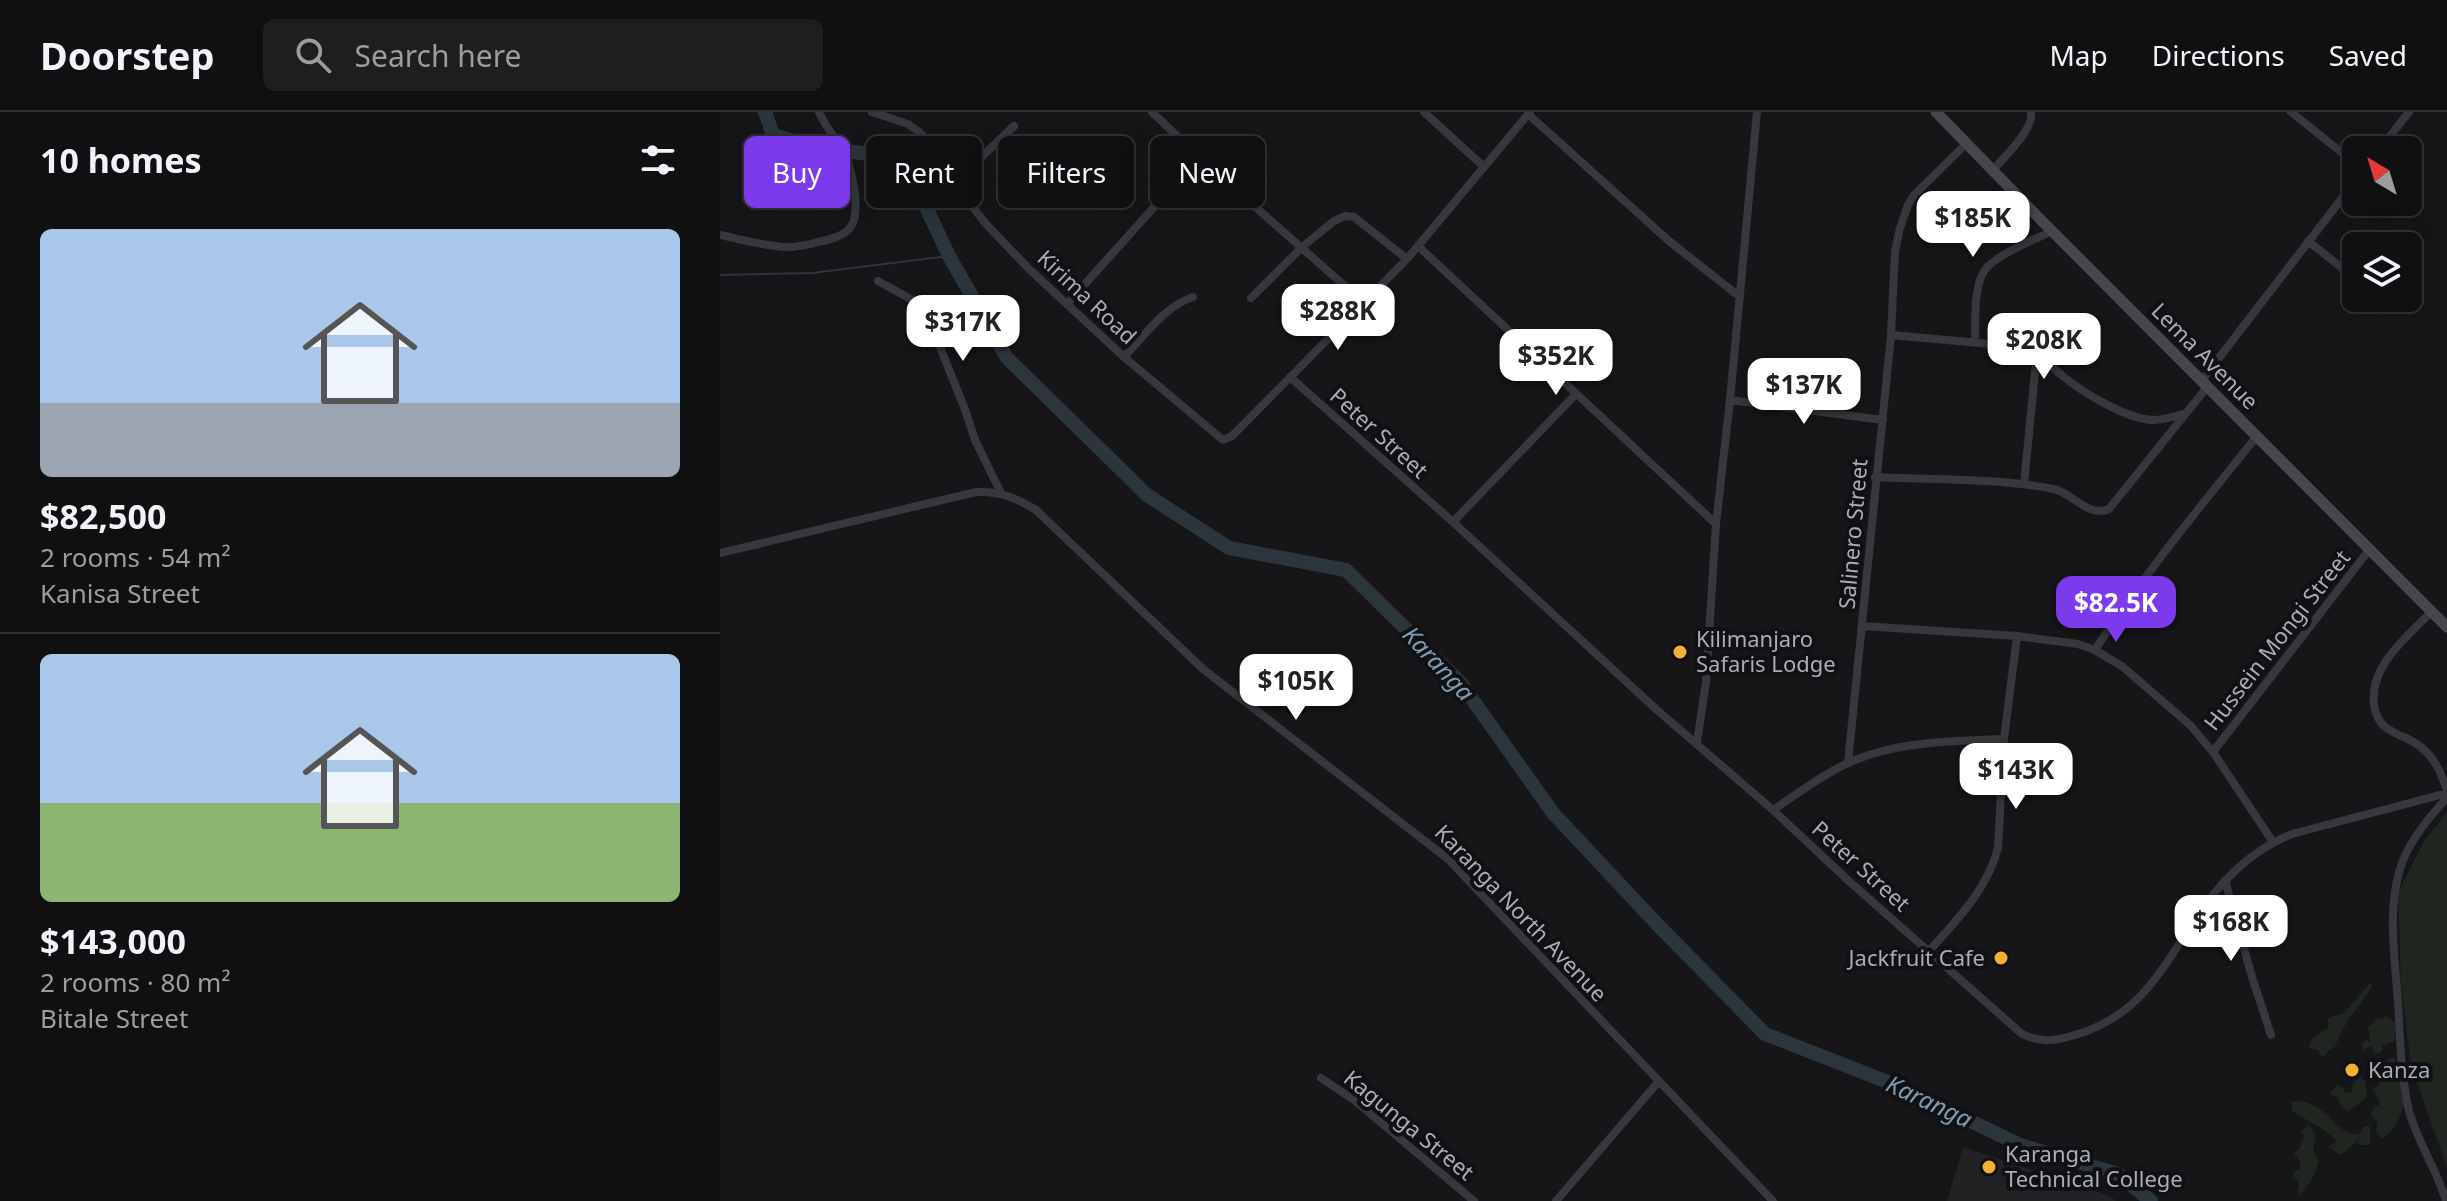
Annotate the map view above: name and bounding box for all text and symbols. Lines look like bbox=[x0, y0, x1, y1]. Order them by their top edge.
search box bbox=[263, 19, 823, 91]
text: Doorstep bbox=[40, 29, 215, 81]
icon: search bbox=[291, 33, 335, 77]
text: Search here bbox=[355, 35, 522, 76]
text: Map bbox=[2049, 36, 2108, 74]
text: Directions bbox=[2152, 36, 2285, 74]
text: Saved bbox=[2329, 36, 2407, 74]
chip: Buy bbox=[744, 136, 850, 208]
chip: Rent bbox=[866, 136, 982, 208]
chip: Filters bbox=[998, 136, 1134, 208]
chip: New bbox=[1150, 136, 1265, 208]
north arrow bbox=[2342, 136, 2422, 216]
map controls bbox=[2342, 136, 2422, 312]
text: 10 homes bbox=[40, 137, 202, 183]
icon: filters bbox=[636, 138, 680, 182]
pin: $185K bbox=[1917, 191, 2029, 259]
text: $185K bbox=[1935, 199, 2011, 235]
button: layers bbox=[2342, 232, 2422, 312]
street label: Kirima Road bbox=[1032, 242, 1144, 350]
icon: home bbox=[288, 281, 432, 425]
pin: $288K bbox=[1282, 284, 1394, 352]
text: $288K bbox=[1300, 292, 1376, 328]
pin: $317K bbox=[907, 295, 1019, 363]
street label: Lema Avenue bbox=[2146, 295, 2266, 415]
text: $317K bbox=[925, 303, 1001, 339]
pin: $208K bbox=[1988, 313, 2100, 381]
text: $208K bbox=[2006, 321, 2082, 357]
pin: $352K bbox=[1500, 329, 1612, 397]
text: $352K bbox=[1518, 337, 1594, 373]
pin: $137K bbox=[1748, 358, 1860, 426]
text: $137K bbox=[1766, 366, 1842, 402]
street label: Peter Street bbox=[1324, 380, 1435, 484]
street label: Salinero Street bbox=[1830, 457, 1874, 610]
text: $82,500 bbox=[40, 493, 166, 539]
text: 2 rooms · 54 m² bbox=[40, 539, 230, 575]
street label: Hussein Mongi Street bbox=[2196, 543, 2356, 736]
text: Kanisa Street bbox=[40, 575, 200, 611]
pin: $82.5K bbox=[2051, 576, 2181, 644]
text: $82.5K bbox=[2074, 584, 2158, 620]
water label: Karanga bbox=[1396, 618, 1483, 708]
place label: Kilimanjaro Safaris Lodge bbox=[1696, 623, 1836, 678]
marker: Kilimanjaro Safaris Lodge bbox=[1671, 643, 1689, 661]
pin: $105K bbox=[1240, 654, 1352, 722]
text: $105K bbox=[1258, 662, 1334, 698]
icon: home bbox=[288, 706, 432, 850]
pin: $143K bbox=[1960, 743, 2072, 811]
text: $143K bbox=[1978, 751, 2054, 787]
street label: Peter Street bbox=[1806, 813, 1917, 917]
street label: Karanga North Avenue bbox=[1429, 817, 1614, 1008]
pin: $168K bbox=[2175, 895, 2287, 963]
text: $168K bbox=[2193, 903, 2269, 939]
text: $143,000 bbox=[40, 918, 186, 964]
place label: Jackfruit Cafe bbox=[1847, 942, 1985, 972]
marker: Jackfruit Cafe bbox=[1992, 949, 2010, 967]
text: 2 rooms · 80 m² bbox=[40, 964, 230, 1000]
text: Bitale Street bbox=[40, 1000, 188, 1036]
place label: Kanza bbox=[2368, 1054, 2430, 1084]
marker: Kanza bbox=[2343, 1061, 2361, 1079]
street label: Kagunga Street bbox=[1338, 1062, 1481, 1186]
water label: Karanga bbox=[1881, 1066, 1978, 1135]
place label: Karanga Technical College bbox=[2005, 1138, 2183, 1193]
marker: Karanga Technical College bbox=[1980, 1158, 1998, 1176]

